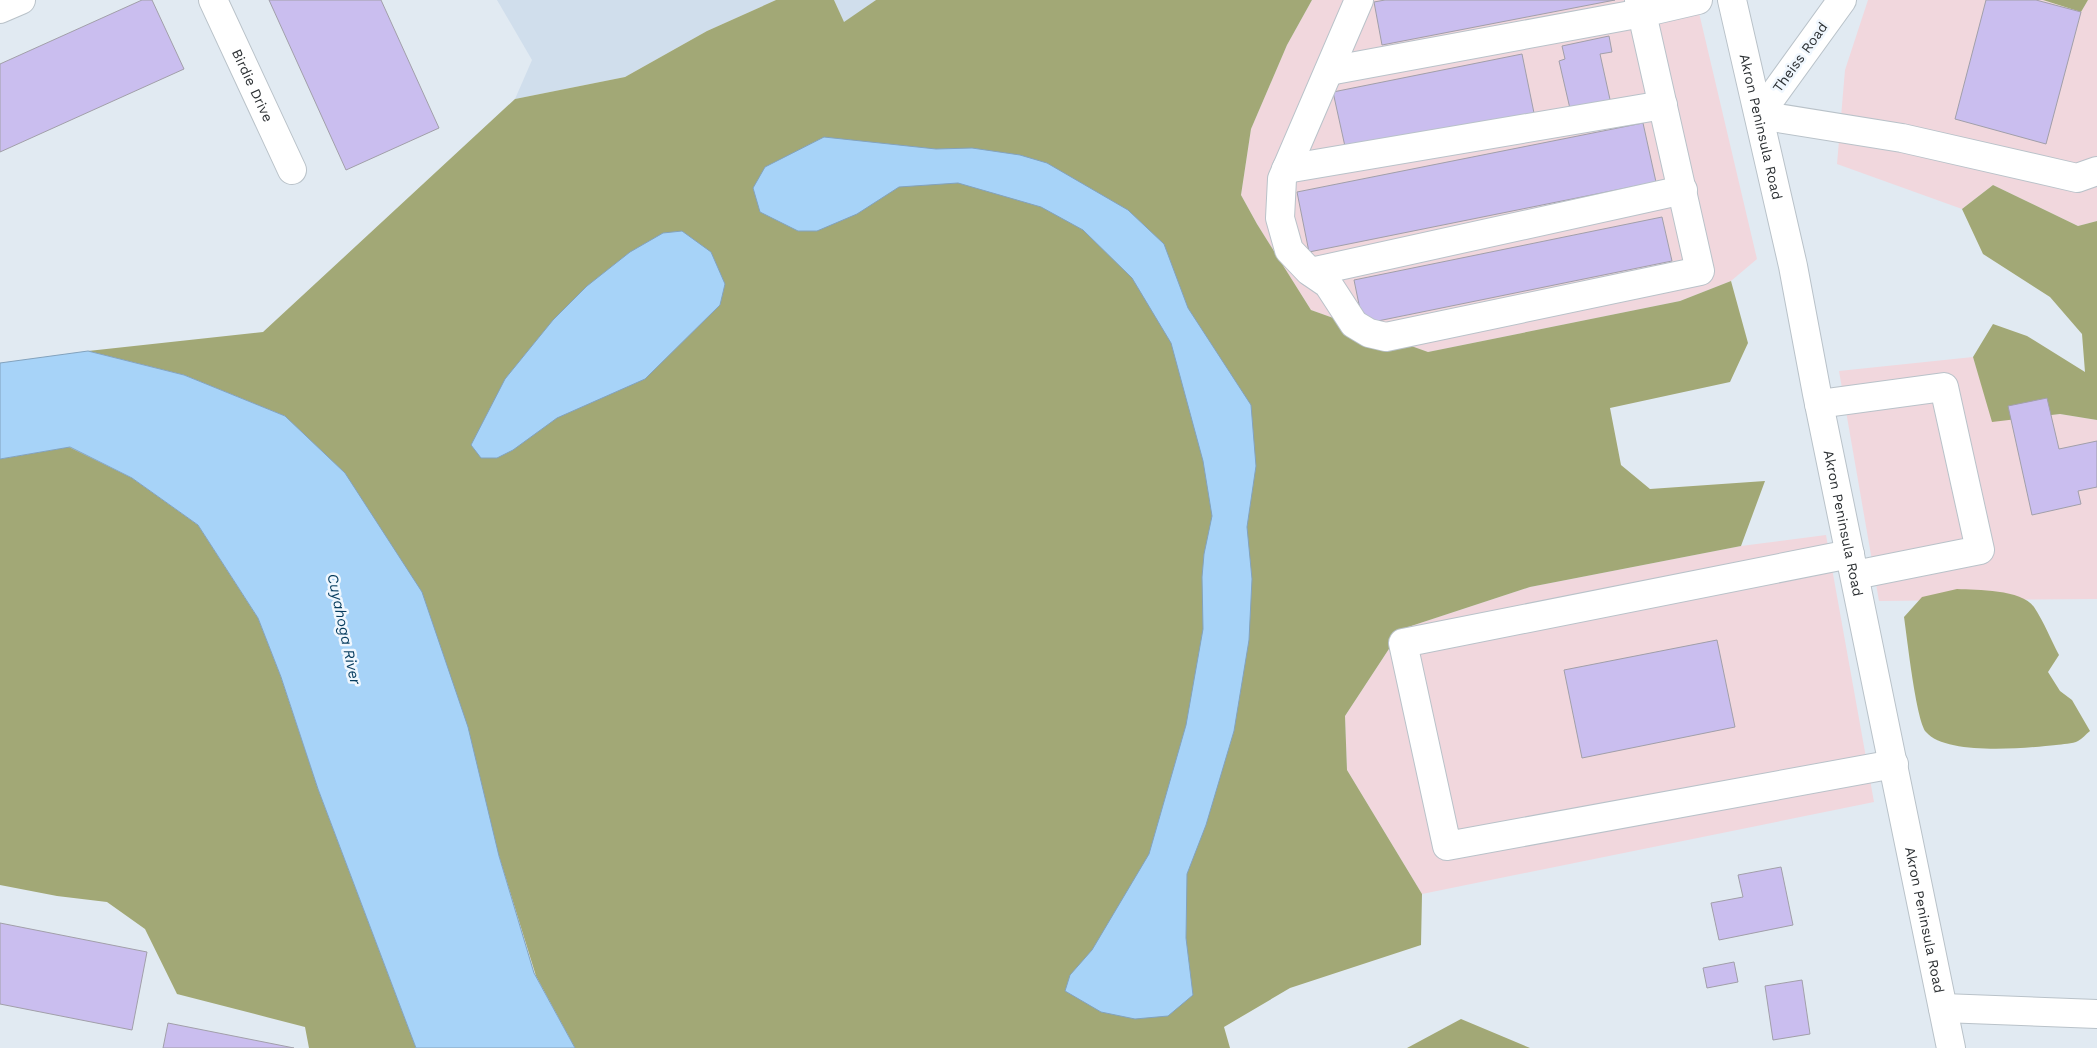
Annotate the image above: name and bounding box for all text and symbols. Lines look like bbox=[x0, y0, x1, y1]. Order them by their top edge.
street label: Theiss Road bbox=[1769, 19, 1831, 95]
street label: Birdie Drive bbox=[229, 46, 276, 124]
street label: Akron Peninsula Road bbox=[1737, 52, 1786, 201]
street label: Akron Peninsula Road bbox=[1821, 449, 1866, 598]
water label: Cuyahoga River bbox=[323, 572, 365, 687]
street label: Akron Peninsula Road bbox=[1902, 845, 1948, 995]

